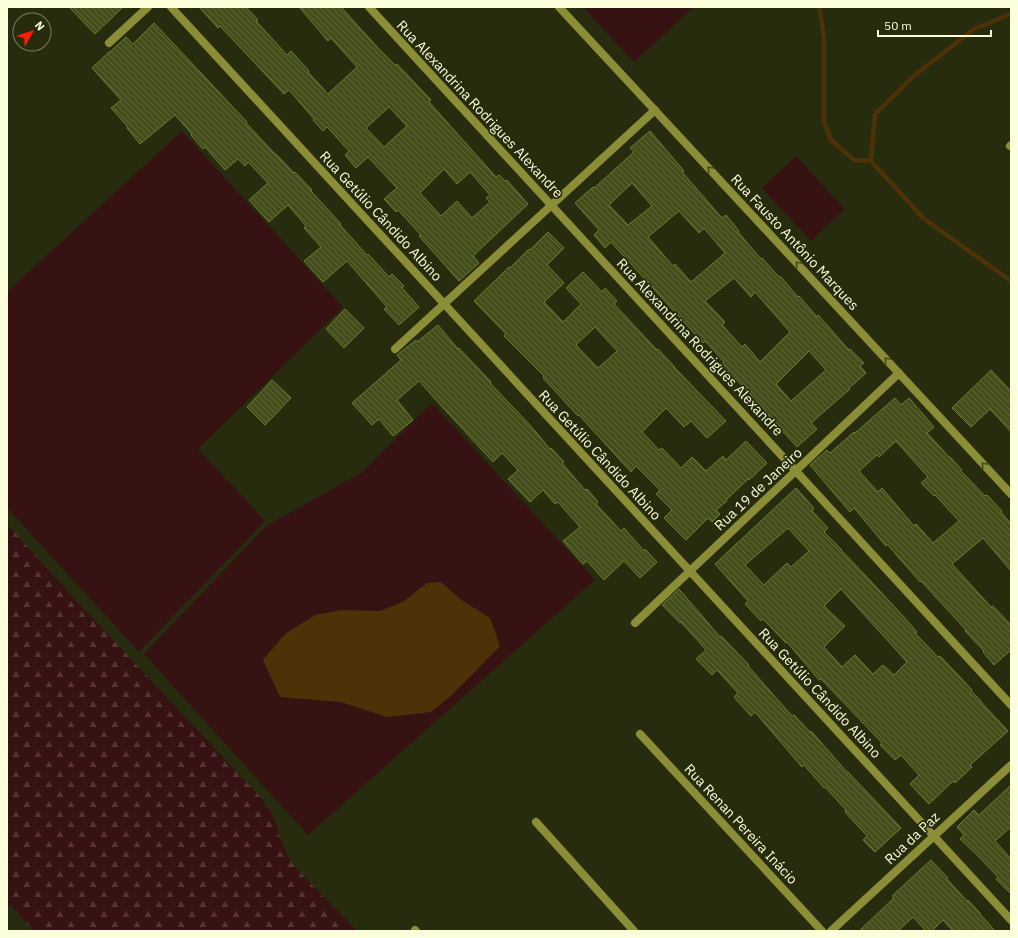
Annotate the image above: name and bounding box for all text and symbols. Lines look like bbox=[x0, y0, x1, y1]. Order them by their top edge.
north arrow bbox=[12, 12, 52, 52]
scale bar bbox=[878, 12, 991, 38]
street label: Rua Alexandrina Rodrigues Alexandre bbox=[393, 17, 567, 202]
text: N bbox=[32, 18, 48, 33]
text: 50 m bbox=[884, 18, 912, 33]
street label: Rua Getúlio Cândido Albino bbox=[316, 147, 446, 285]
one-way arrow bbox=[707, 166, 714, 174]
street label: Rua Fausto Antônio Marques bbox=[727, 170, 863, 314]
street label: Rua Alexandrina Rodrigues Alexandre bbox=[613, 255, 787, 440]
one-way arrow bbox=[796, 262, 803, 269]
one-way arrow bbox=[884, 357, 891, 365]
street label: Rua Getúlio Cândido Albino bbox=[535, 386, 665, 524]
street label: Rua 19 de Janeiro bbox=[710, 444, 806, 534]
one-way arrow bbox=[982, 462, 989, 470]
street label: Rua Getúlio Cândido Albino bbox=[755, 624, 885, 762]
street label: Rua Renan Pereira Inácio bbox=[680, 760, 802, 888]
street label: Rua da Paz bbox=[881, 808, 944, 868]

